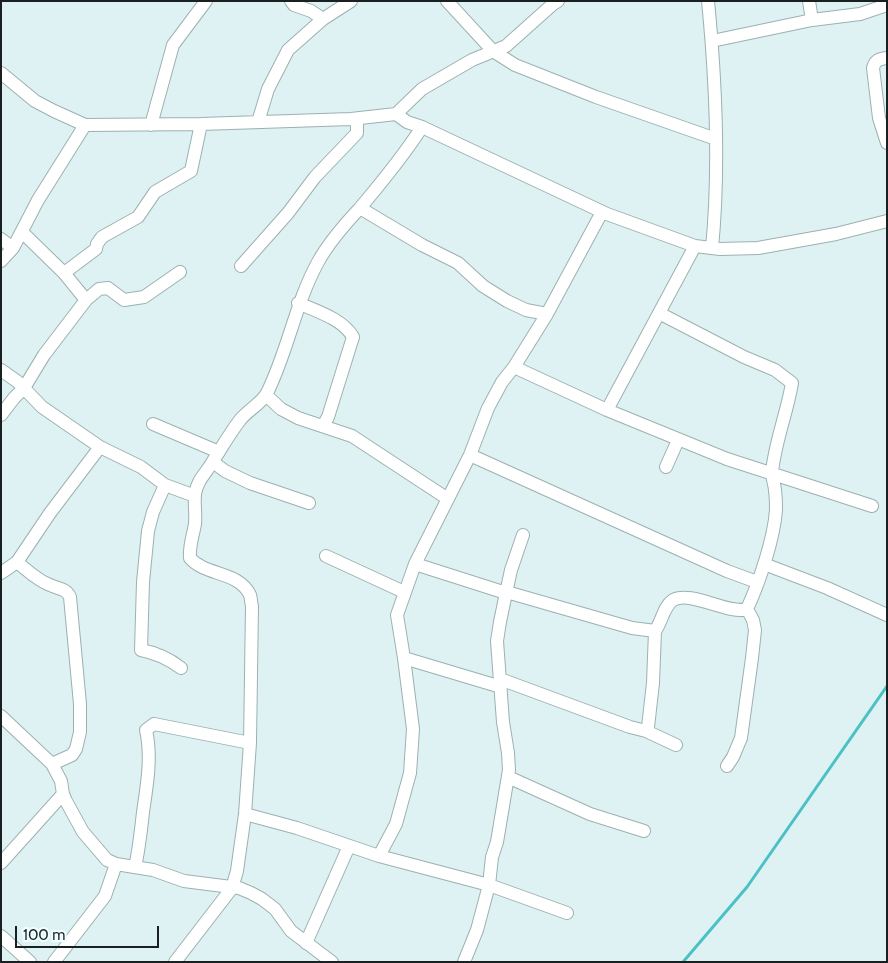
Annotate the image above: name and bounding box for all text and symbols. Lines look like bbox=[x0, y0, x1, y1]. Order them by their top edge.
scale bar bbox=[18, 916, 161, 948]
text: 100 m bbox=[23, 926, 65, 944]

